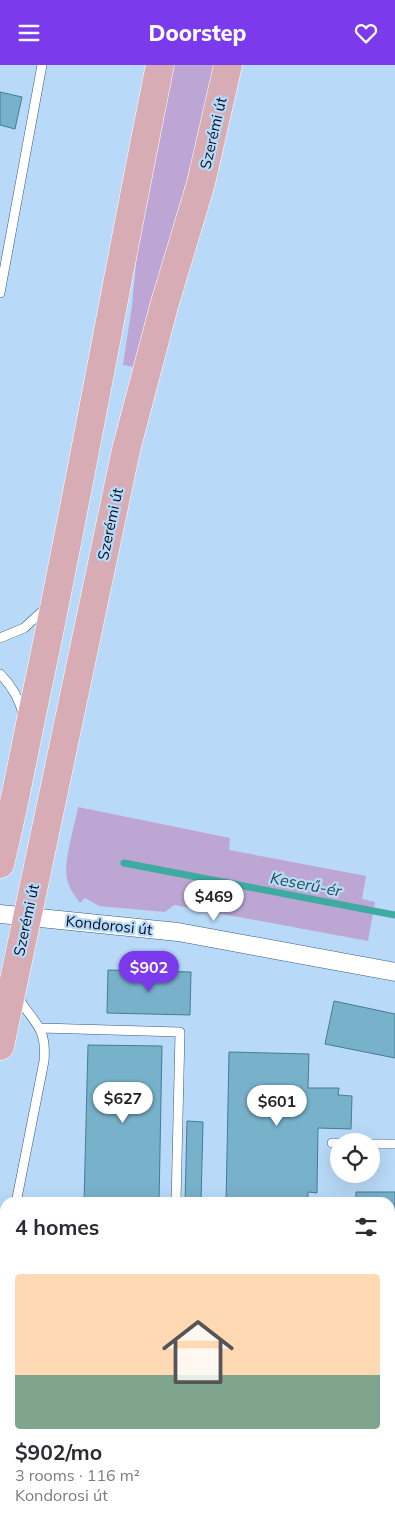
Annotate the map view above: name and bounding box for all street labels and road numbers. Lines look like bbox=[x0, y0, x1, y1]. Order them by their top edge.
street label: Szerémi út bbox=[196, 95, 230, 171]
street label: Szerémi út bbox=[93, 486, 127, 562]
street label: Szerémi út bbox=[9, 882, 43, 958]
street label: Kondorosi út bbox=[65, 911, 153, 939]

